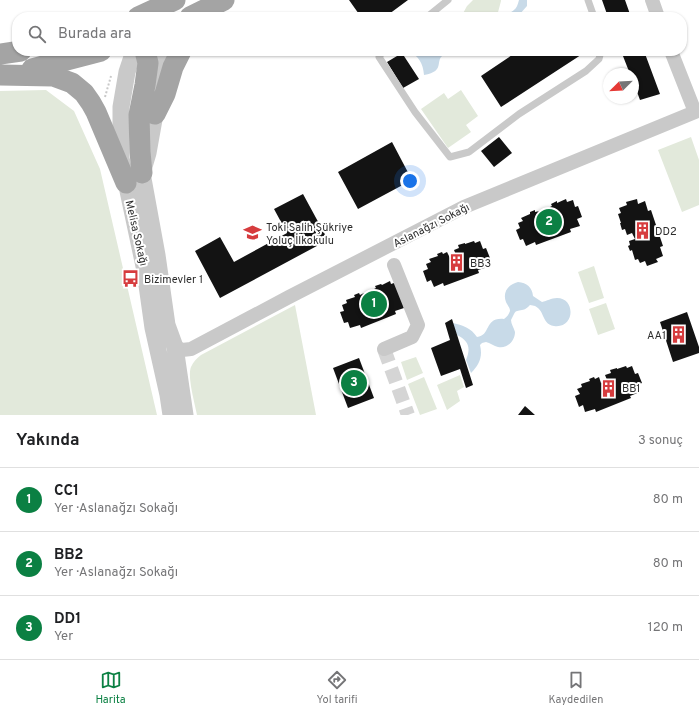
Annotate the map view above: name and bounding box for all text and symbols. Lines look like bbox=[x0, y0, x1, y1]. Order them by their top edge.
search box bbox=[12, 12, 687, 56]
icon: search bbox=[26, 23, 48, 45]
text: Burada ara bbox=[58, 25, 131, 44]
north arrow bbox=[603, 68, 639, 104]
your location bbox=[400, 171, 420, 191]
street label: Melisa Sokağı bbox=[122, 199, 150, 267]
street label: Aslanağzı Sokağı bbox=[391, 201, 472, 251]
pin: 2 bbox=[536, 207, 562, 237]
place label: Toki Salih Şükriye Yoluç İlkokulu bbox=[266, 221, 353, 248]
building icon: DD2 bbox=[632, 221, 652, 241]
school or university icon: Toki Salih Şükriye Yoluç İlkokulu bbox=[243, 223, 263, 243]
place label: DD2 bbox=[655, 225, 677, 239]
building icon: BB3 bbox=[447, 253, 467, 273]
place label: BB3 bbox=[470, 257, 491, 271]
bus stop icon: Bizimevler 1 bbox=[121, 269, 141, 289]
place label: Bizimevler 1 bbox=[144, 273, 203, 287]
pin: 1 bbox=[361, 289, 387, 319]
building icon: AA1 bbox=[669, 325, 689, 345]
place label: AA1 bbox=[647, 329, 666, 343]
pin: 3 bbox=[341, 368, 367, 398]
building icon: BB1 bbox=[599, 378, 619, 398]
place label: BB1 bbox=[622, 382, 640, 396]
text: Yakında bbox=[16, 430, 80, 452]
text: 3 sonuç bbox=[638, 433, 683, 449]
text: CC1 bbox=[54, 482, 79, 501]
text: 1 bbox=[26, 492, 32, 508]
text: 80 m bbox=[653, 492, 683, 508]
text: Yer · Aslanağzı Sokağı bbox=[54, 501, 178, 517]
text: BB2 bbox=[54, 546, 84, 565]
text: 2 bbox=[25, 556, 33, 572]
text: 80 m bbox=[653, 556, 683, 572]
text: Yer · Aslanağzı Sokağı bbox=[54, 565, 178, 581]
text: DD1 bbox=[54, 610, 81, 629]
text: 3 bbox=[25, 620, 33, 636]
text: 120 m bbox=[648, 620, 683, 636]
text: Yer bbox=[54, 629, 73, 645]
tab: Harita bbox=[95, 669, 126, 707]
tab: Yol tarifi bbox=[317, 669, 358, 707]
tab: Kaydedilen bbox=[549, 669, 604, 707]

